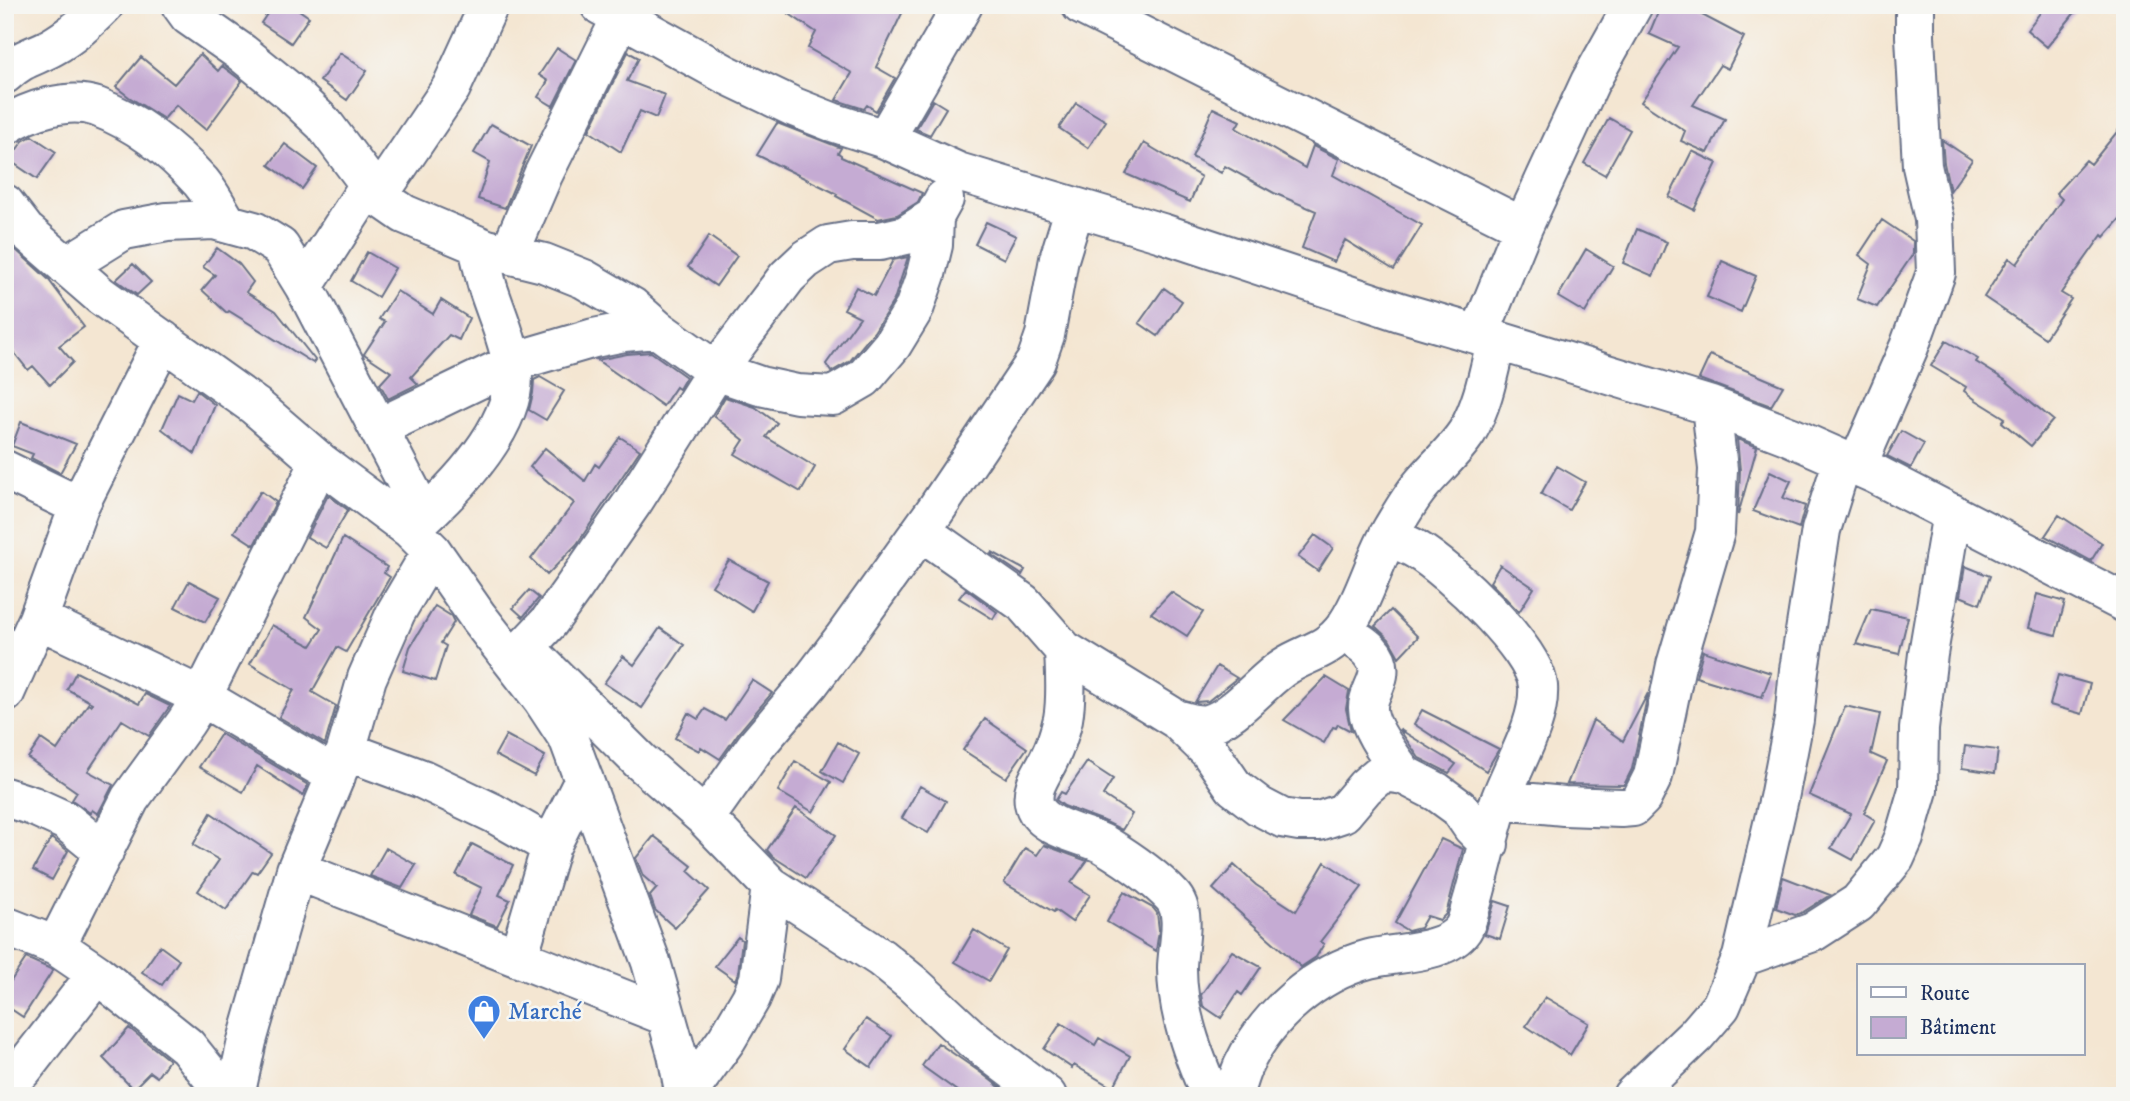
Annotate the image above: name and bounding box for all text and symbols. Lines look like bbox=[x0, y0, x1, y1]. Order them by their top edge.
legend bbox=[1857, 964, 2084, 1056]
text: Route bbox=[1920, 981, 1970, 1007]
shop icon: Marché bbox=[465, 992, 503, 1041]
place label: Marché bbox=[508, 997, 582, 1027]
text: Bâtiment bbox=[1920, 1015, 1997, 1041]

